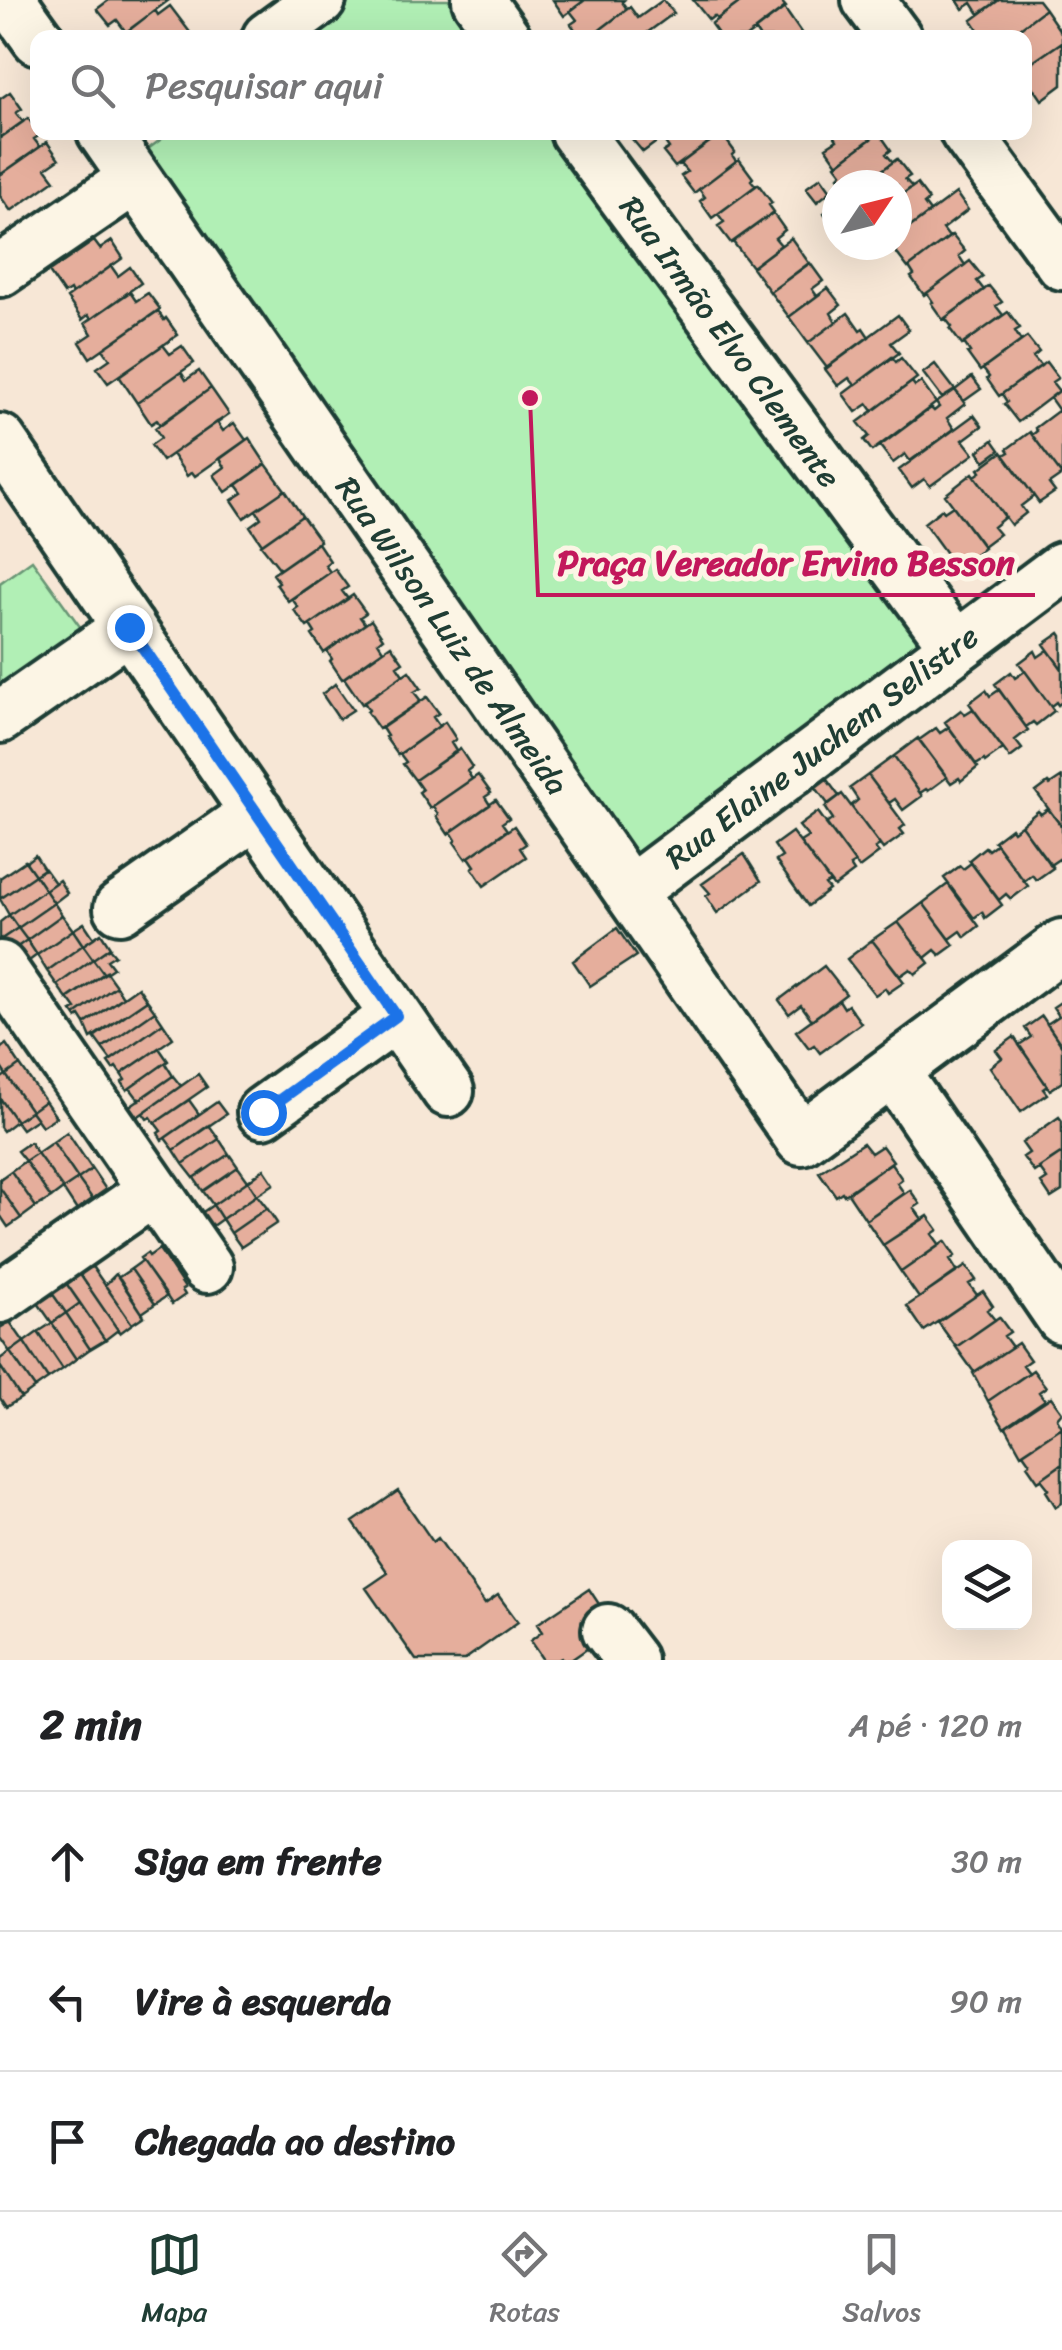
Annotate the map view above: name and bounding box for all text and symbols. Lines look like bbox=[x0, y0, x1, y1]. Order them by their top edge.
search box bbox=[30, 30, 1032, 140]
text: Pesquisar aqui bbox=[145, 52, 383, 119]
icon: search bbox=[65, 58, 120, 113]
north arrow bbox=[822, 170, 912, 260]
street label: Rua Irmão Elvo Clemente bbox=[604, 183, 856, 501]
street label: Rua Wilson Luiz de Almeida bbox=[320, 464, 584, 808]
callout: Praça Vereador Ervino Besson bbox=[538, 530, 1035, 595]
text: Praça Vereador Ervino Besson bbox=[557, 532, 1015, 594]
route end bbox=[107, 605, 153, 651]
street label: Rua Elaine Juchem Selistre bbox=[652, 609, 992, 885]
route start bbox=[241, 1090, 287, 1136]
map controls bbox=[942, 1540, 1032, 1630]
button: layers bbox=[942, 1540, 1032, 1630]
text: 2 min bbox=[40, 1688, 142, 1762]
text: A pé · 120 m bbox=[849, 1697, 1022, 1754]
text: Siga em frente bbox=[135, 1828, 382, 1895]
text: 30 m bbox=[951, 1833, 1022, 1890]
icon: ahead bbox=[40, 1834, 95, 1889]
text: Vire à esquerda bbox=[135, 1968, 391, 2035]
text: 90 m bbox=[949, 1973, 1022, 2030]
icon: left bbox=[40, 1974, 95, 2029]
text: Chegada ao destino bbox=[135, 2108, 455, 2175]
icon: arrive bbox=[40, 2114, 95, 2169]
tab: Mapa bbox=[141, 2227, 207, 2336]
tab: Rotas bbox=[489, 2227, 560, 2336]
tab: Salvos bbox=[842, 2227, 921, 2336]

